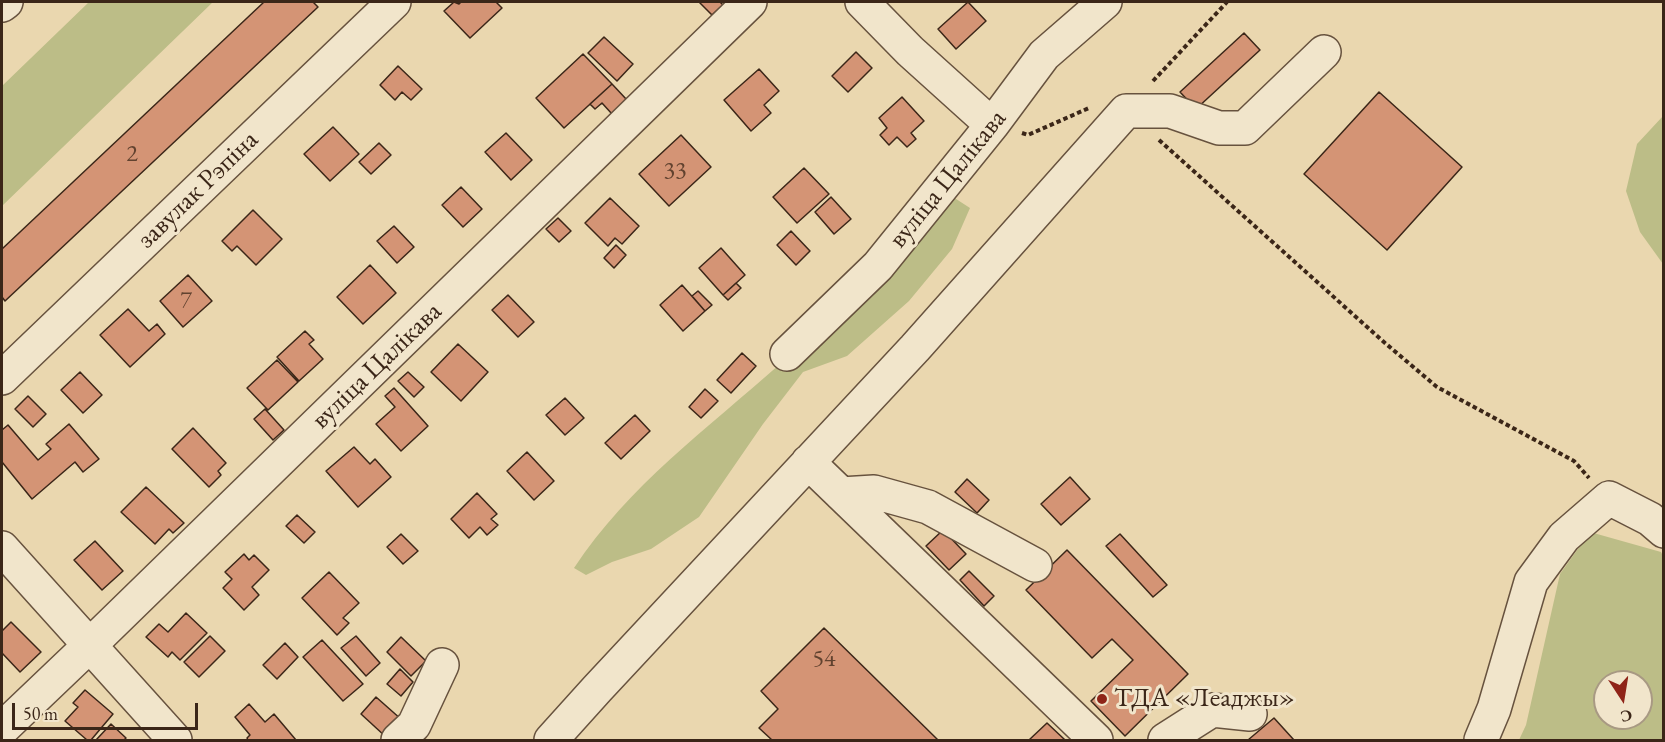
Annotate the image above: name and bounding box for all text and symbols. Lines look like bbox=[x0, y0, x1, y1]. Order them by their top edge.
street label: вуліца Цалікава bbox=[882, 103, 1014, 255]
street label: завулак Рэпіна bbox=[131, 124, 265, 256]
house number: 2 bbox=[126, 140, 138, 168]
house number: 33 bbox=[663, 157, 687, 185]
house number: 7 bbox=[180, 287, 192, 315]
street label: вуліца Цалікава bbox=[305, 296, 449, 436]
house number: 54 bbox=[812, 645, 836, 673]
north arrow bbox=[1593, 670, 1653, 730]
place label: ТДА «Леаджы» bbox=[1114, 683, 1295, 715]
scale bar bbox=[15, 691, 201, 729]
marker: ТДА «Леаджы» bbox=[1095, 692, 1109, 706]
text: 50 m bbox=[23, 702, 58, 725]
text: С bbox=[1619, 705, 1634, 728]

